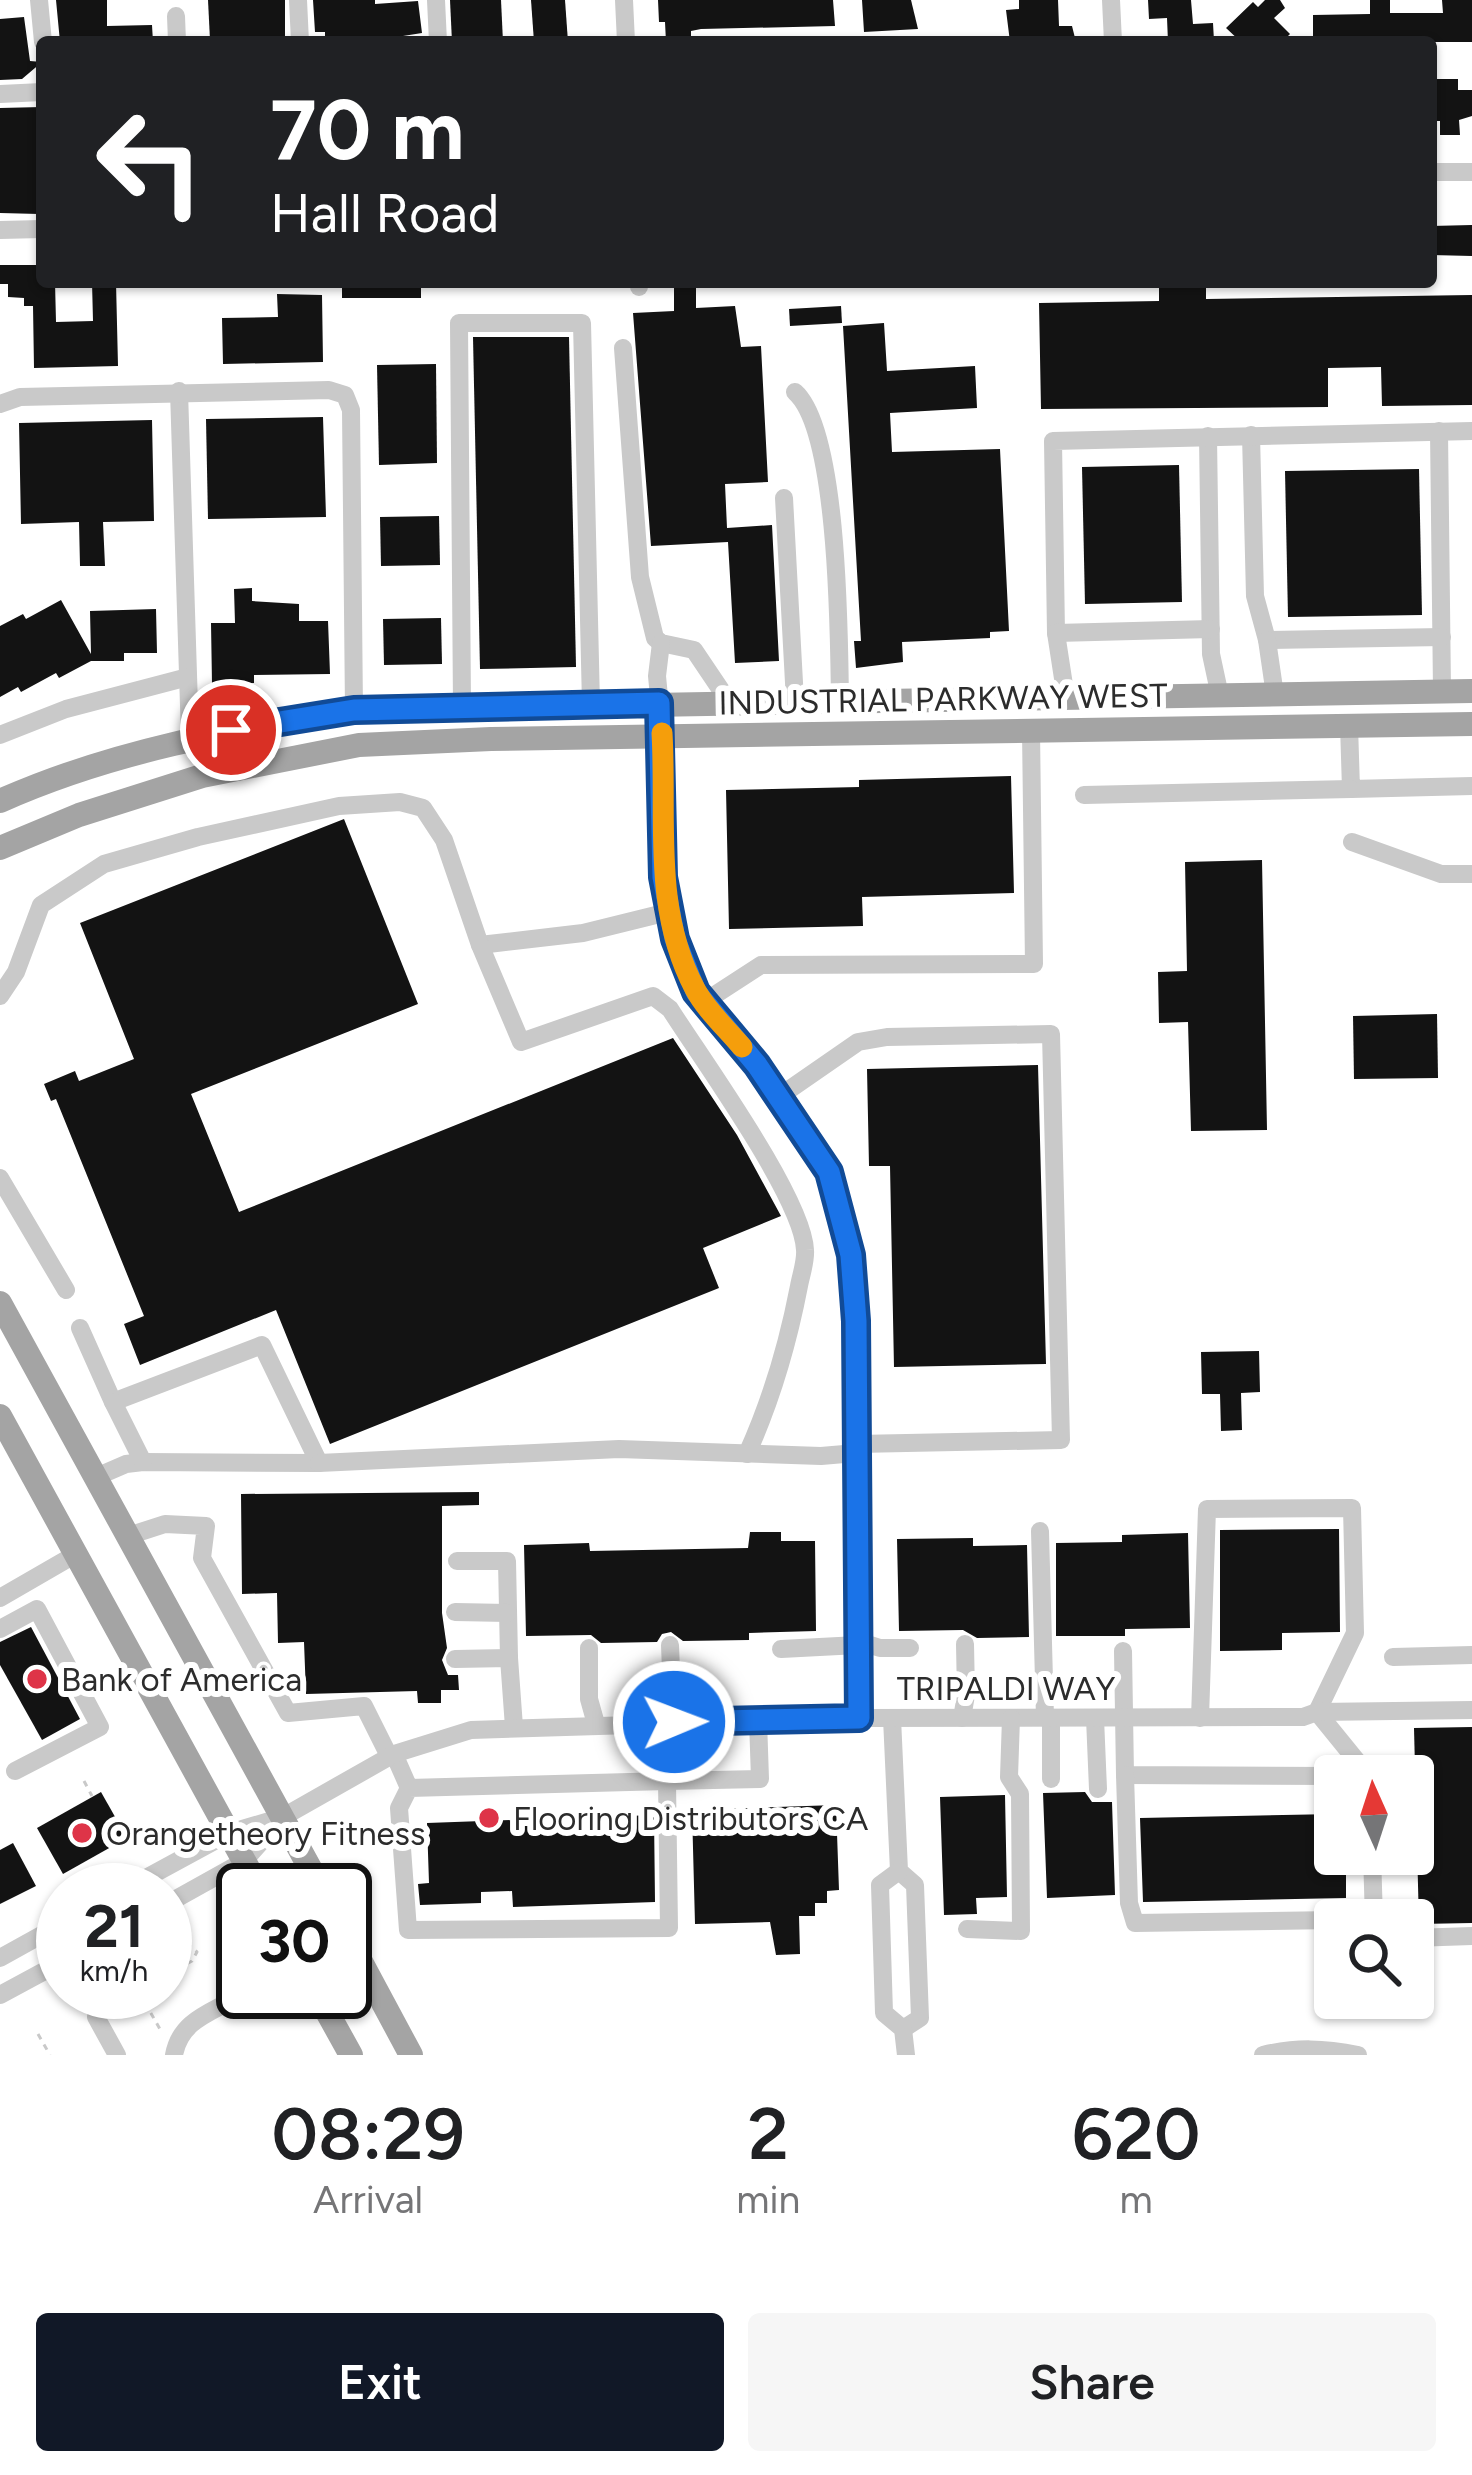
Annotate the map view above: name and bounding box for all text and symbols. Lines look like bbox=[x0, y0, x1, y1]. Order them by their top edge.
text: 70 m bbox=[270, 79, 464, 180]
icon: left bbox=[72, 84, 228, 240]
text: Hall Road bbox=[270, 181, 500, 246]
street label: INDUSTRIAL PARKWAY WEST bbox=[718, 676, 1168, 722]
pin bbox=[180, 679, 282, 781]
icon: arrive bbox=[198, 697, 264, 763]
position arrow bbox=[611, 1659, 737, 1785]
place label: Bank of America bbox=[61, 1660, 302, 1699]
marker: Bank of America bbox=[24, 1666, 50, 1692]
street label: TRIPALDI WAY bbox=[897, 1669, 1115, 1708]
north arrow bbox=[1314, 1755, 1434, 1875]
map controls bbox=[1314, 1755, 1434, 2019]
place label: Flooring Distributors CA bbox=[513, 1799, 869, 1838]
marker: Flooring Distributors CA bbox=[476, 1805, 502, 1831]
place label: Orangetheory Fitness bbox=[106, 1814, 425, 1853]
marker: Orangetheory Fitness bbox=[69, 1820, 95, 1846]
speed limit sign: 30 bbox=[216, 1863, 372, 2019]
text: 21 bbox=[84, 1890, 144, 1962]
button: search bbox=[1314, 1899, 1434, 2019]
text: km/h bbox=[80, 1952, 148, 1989]
text: 08:29 bbox=[271, 2091, 465, 2177]
text: 2 bbox=[748, 2091, 789, 2177]
text: 620 bbox=[1072, 2091, 1201, 2177]
text: Arrival bbox=[313, 2176, 423, 2223]
text: min bbox=[736, 2176, 800, 2223]
text: m bbox=[1119, 2176, 1153, 2223]
button: Exit bbox=[36, 2313, 724, 2451]
button: Share bbox=[748, 2313, 1436, 2451]

